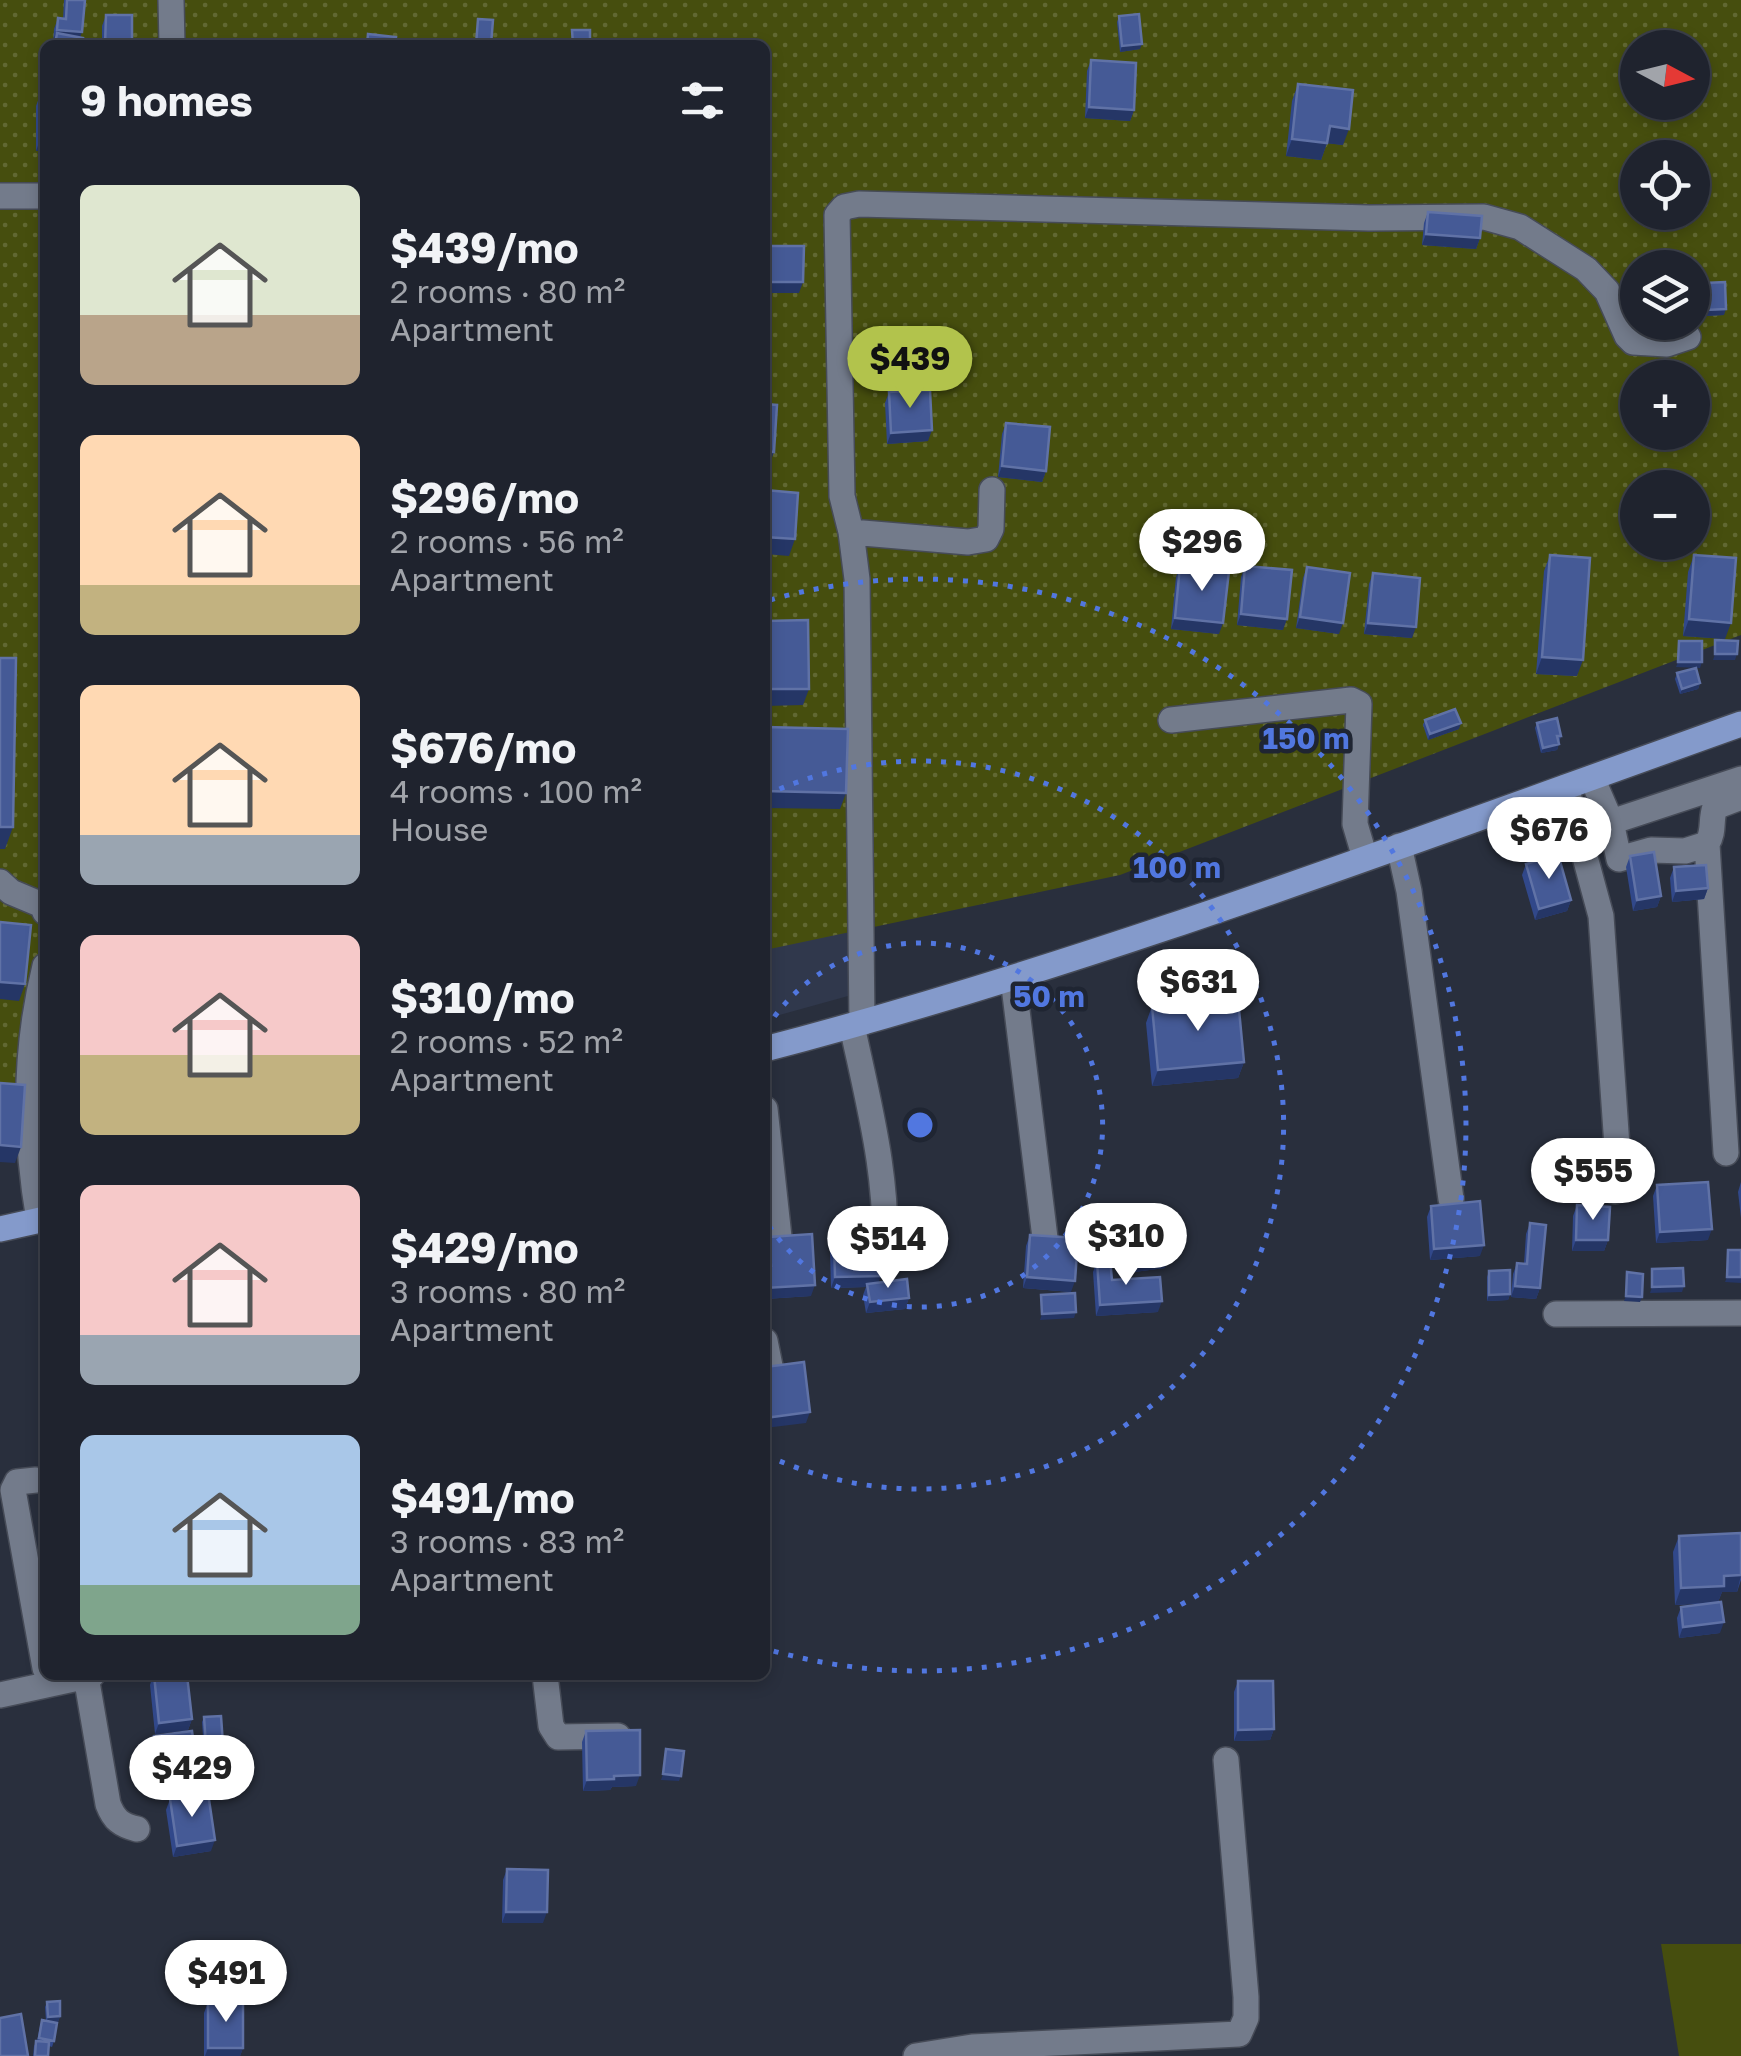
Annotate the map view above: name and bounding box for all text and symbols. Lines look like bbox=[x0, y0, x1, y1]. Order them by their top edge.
north arrow bbox=[1620, 30, 1710, 120]
map controls bbox=[1620, 30, 1710, 560]
icon: filters bbox=[675, 73, 730, 128]
text: 9 homes bbox=[80, 75, 253, 125]
button: locate bbox=[1620, 140, 1710, 230]
text: $439/mo bbox=[390, 222, 579, 272]
icon: home bbox=[160, 225, 280, 345]
button: layers bbox=[1620, 250, 1710, 340]
text: 2 rooms · 80 m² bbox=[390, 272, 625, 310]
text: Apartment bbox=[390, 310, 554, 348]
pin: $439 bbox=[851, 326, 969, 411]
text: $439 bbox=[869, 339, 951, 377]
button: + bbox=[1620, 360, 1710, 450]
button: − bbox=[1620, 470, 1710, 560]
text: $296/mo bbox=[390, 472, 579, 522]
icon: home bbox=[160, 475, 280, 595]
pin: $296 bbox=[1143, 509, 1261, 594]
text: 2 rooms · 56 m² bbox=[390, 522, 624, 560]
text: $296 bbox=[1161, 522, 1243, 560]
text: Apartment bbox=[390, 560, 554, 598]
text: 150 m bbox=[1263, 720, 1350, 756]
text: $676/mo bbox=[390, 722, 576, 772]
icon: home bbox=[160, 725, 280, 845]
text: 4 rooms · 100 m² bbox=[390, 772, 642, 810]
pin: $676 bbox=[1490, 797, 1608, 882]
text: House bbox=[390, 810, 488, 848]
text: $676 bbox=[1509, 810, 1589, 848]
text: 100 m bbox=[1133, 849, 1221, 885]
pin: $631 bbox=[1139, 949, 1257, 1034]
text: $631 bbox=[1159, 962, 1237, 1000]
text: $310/mo bbox=[390, 972, 575, 1022]
icon: home bbox=[160, 975, 280, 1095]
text: 50 m bbox=[1013, 978, 1085, 1014]
text: 2 rooms · 52 m² bbox=[390, 1022, 623, 1060]
text: Apartment bbox=[390, 1060, 554, 1098]
centre of rings bbox=[902, 1107, 938, 1143]
pin: $555 bbox=[1534, 1138, 1652, 1223]
text: $555 bbox=[1553, 1151, 1633, 1189]
pin: $310 bbox=[1067, 1203, 1185, 1288]
pin: $514 bbox=[829, 1206, 947, 1291]
text: $310 bbox=[1087, 1216, 1165, 1254]
text: $514 bbox=[849, 1219, 927, 1257]
text: $429/mo bbox=[390, 1222, 579, 1272]
icon: home bbox=[160, 1225, 280, 1345]
text: 3 rooms · 80 m² bbox=[390, 1272, 625, 1310]
text: Apartment bbox=[390, 1310, 554, 1348]
text: $491/mo bbox=[390, 1472, 575, 1522]
icon: home bbox=[160, 1475, 280, 1595]
text: 3 rooms · 83 m² bbox=[390, 1522, 624, 1560]
text: Apartment bbox=[390, 1560, 554, 1598]
pin: $429 bbox=[133, 1735, 251, 1820]
text: $429 bbox=[151, 1748, 233, 1786]
pin: $491 bbox=[167, 1940, 285, 2025]
text: $491 bbox=[187, 1953, 265, 1991]

